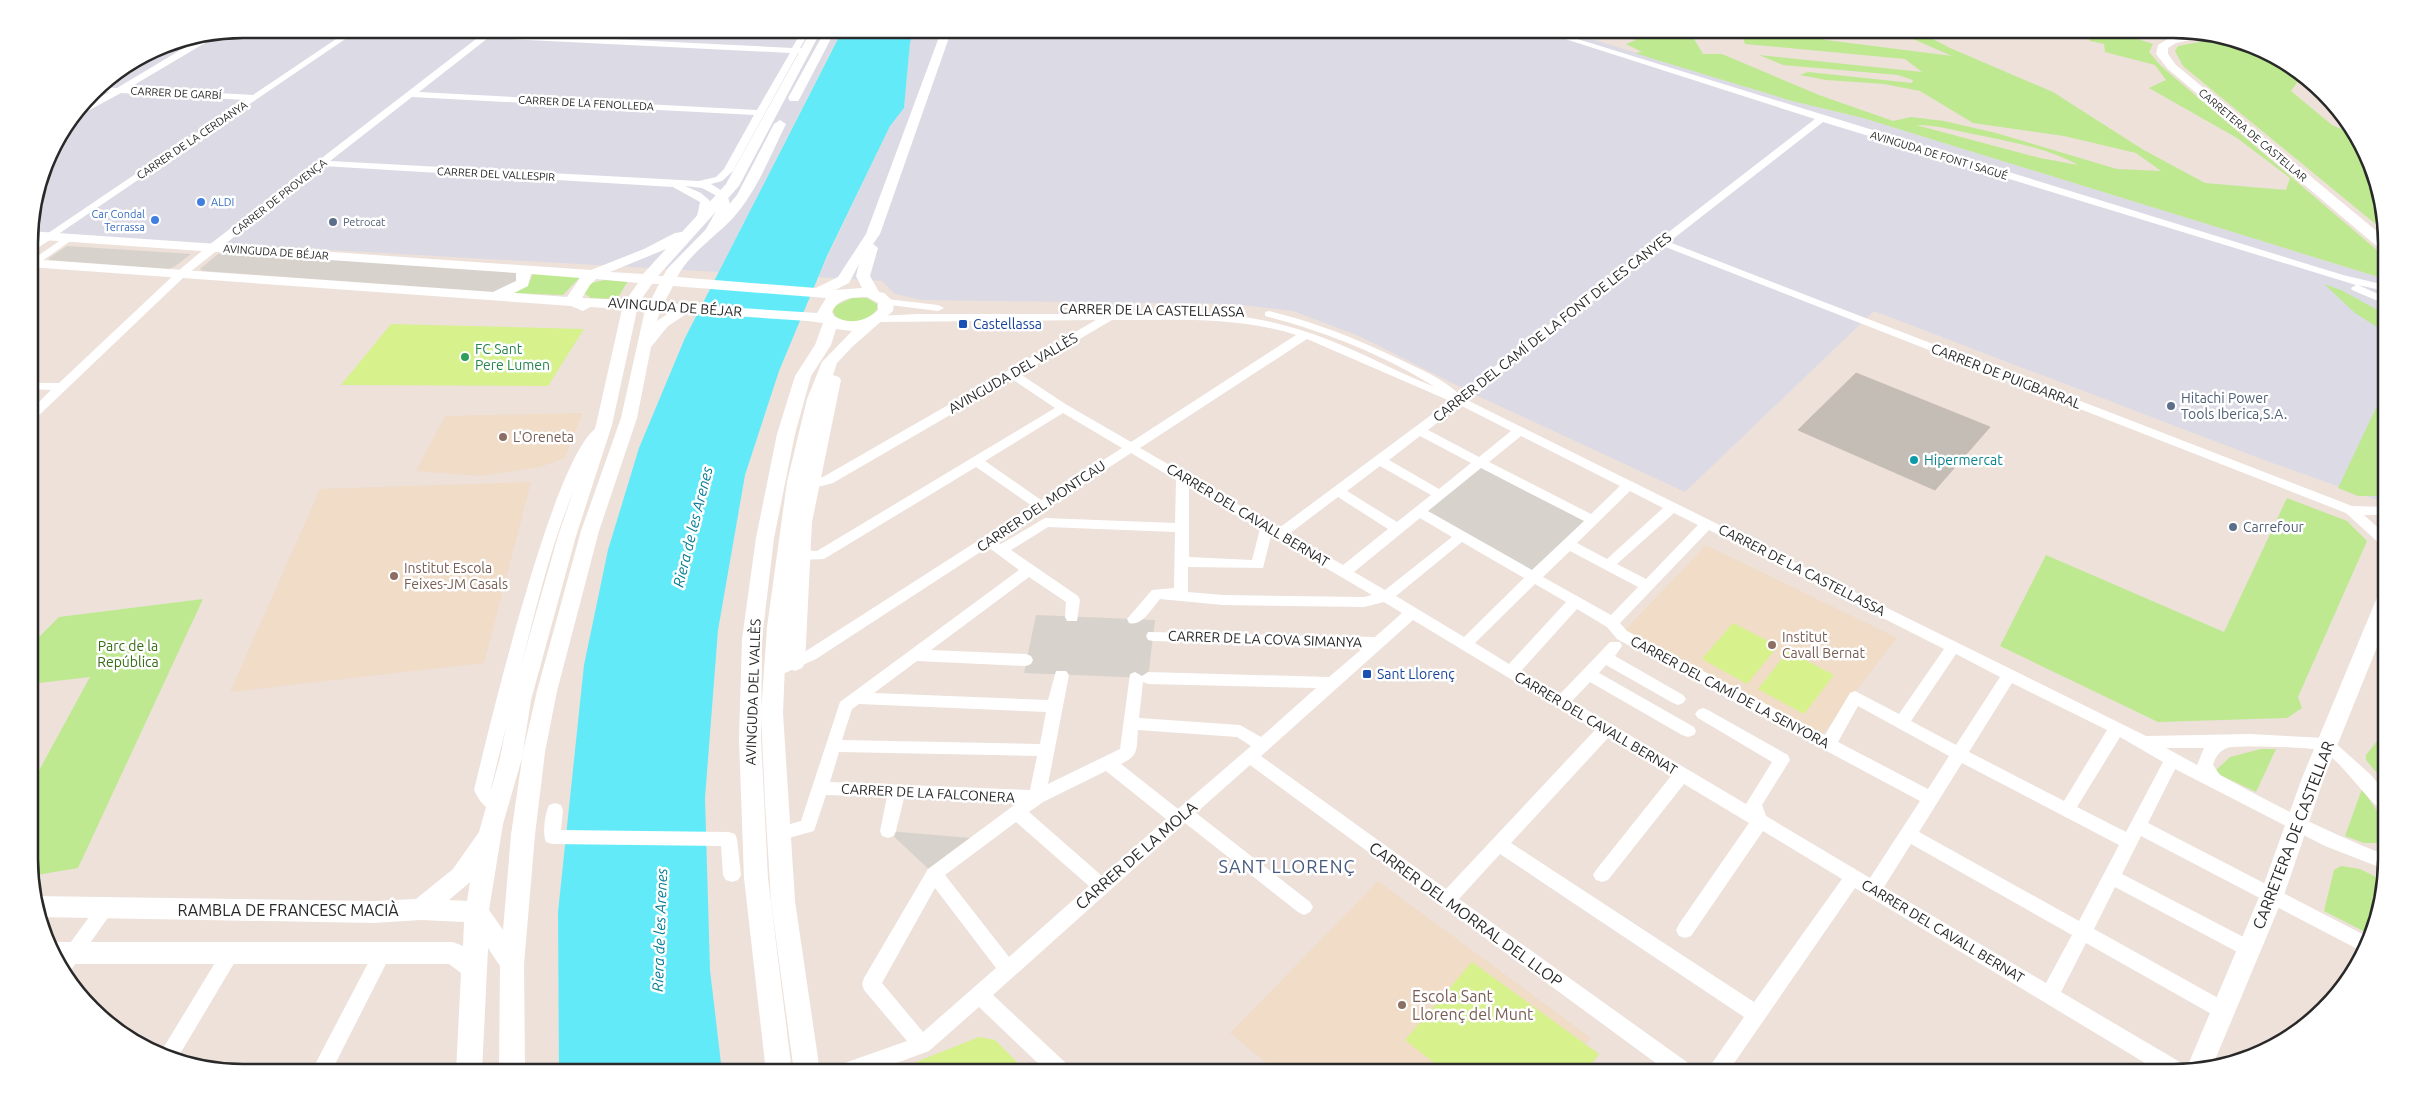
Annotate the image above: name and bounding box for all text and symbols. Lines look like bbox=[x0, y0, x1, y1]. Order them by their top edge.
street label: CARRER DE GARBÍ bbox=[130, 84, 222, 101]
street label: CARRETERA DE CASTELLAR bbox=[2196, 86, 2310, 184]
street label: CARRER DE LA FENOLLEDA bbox=[518, 93, 655, 113]
street label: CARRER DE LA CERDANYA bbox=[134, 98, 250, 182]
street label: AVINGUDA DE FONT I SAGUÉ bbox=[1869, 127, 2009, 182]
street label: CARRER DE PROVENÇA bbox=[229, 156, 329, 238]
street label: CARRER DEL VALLESPIR bbox=[437, 165, 556, 183]
marker: ALDI bbox=[195, 196, 207, 208]
place label: ALDI bbox=[211, 196, 234, 208]
place label: Car Condal Terrassa bbox=[91, 208, 145, 233]
marker: Car Condal Terrassa bbox=[149, 214, 161, 226]
marker: Petrocat bbox=[327, 216, 339, 228]
place label: Petrocat bbox=[343, 216, 386, 228]
street label: CARRER DEL CAMÍ DE LA FONT DE LES CANYES bbox=[1429, 228, 1674, 425]
street label: AVINGUDA DE BÉJAR bbox=[223, 241, 329, 262]
street label: AVINGUDA DE BÉJAR bbox=[607, 293, 743, 320]
street label: CARRER DE LA CASTELLASSA bbox=[1059, 300, 1245, 320]
place label: Castellassa bbox=[973, 316, 1042, 332]
marker: Castellassa bbox=[957, 318, 969, 330]
street label: AVINGUDA DEL VALLÈS bbox=[945, 329, 1080, 417]
street label: CARRER DE PUIGBARRAL bbox=[1929, 340, 2083, 412]
place label: FC Sant Pere Lumen bbox=[475, 341, 550, 373]
marker: FC Sant Pere Lumen bbox=[459, 351, 471, 363]
place label: Hitachi Power Tools Iberica,S.A. bbox=[2181, 390, 2287, 422]
marker: Hitachi Power Tools Iberica,S.A. bbox=[2165, 400, 2177, 412]
place label: L'Oreneta bbox=[513, 429, 574, 445]
marker: L'Oreneta bbox=[497, 431, 509, 443]
place label: Hipermercat bbox=[1924, 452, 2003, 468]
marker: Hipermercat bbox=[1908, 454, 1920, 466]
street label: CARRER DEL MONTCAU bbox=[974, 457, 1108, 555]
street label: CARRER DEL CAVALL BERNAT bbox=[1164, 460, 1332, 570]
water label: Riera de les Arenes bbox=[669, 464, 716, 589]
place label: Carrefour bbox=[2243, 519, 2305, 535]
street label: CARRER DE LA CASTELLASSA bbox=[1716, 521, 1888, 619]
marker: Carrefour bbox=[2227, 521, 2239, 533]
place label: Institut Escola Feixes-JM Casals bbox=[404, 560, 508, 592]
marker: Institut Escola Feixes-JM Casals bbox=[388, 570, 400, 582]
street label: AVINGUDA DEL VALLÈS bbox=[741, 618, 764, 765]
street label: CARRER DE LA COVA SIMANYA bbox=[1168, 628, 1362, 650]
place label: Institut Cavall Bernat bbox=[1782, 629, 1865, 661]
street label: CARRER DEL CAMÍ DE LA SENYORA bbox=[1628, 632, 1833, 751]
park label: Parc de la República bbox=[97, 638, 159, 670]
marker: Institut Cavall Bernat bbox=[1766, 639, 1778, 651]
place label: Sant Llorenç bbox=[1377, 666, 1455, 682]
marker: Sant Llorenç bbox=[1361, 668, 1373, 680]
street label: CARRER DEL CAVALL BERNAT bbox=[1512, 668, 1680, 778]
street label: CARRETERA DE CASTELLAR bbox=[2249, 738, 2337, 932]
street label: CARRER DE LA FALCONERA bbox=[841, 780, 1015, 806]
street label: CARRER DE LA MOLA bbox=[1072, 797, 1201, 913]
street label: CARRER DEL MORRAL DEL LLOP bbox=[1366, 838, 1566, 990]
district label: SANT LLORENÇ bbox=[1218, 856, 1356, 876]
water label: Riera de les Arenes bbox=[649, 867, 670, 992]
street label: CARRER DEL CAVALL BERNAT bbox=[1859, 876, 2027, 986]
street label: RAMBLA DE FRANCESC MACIÀ bbox=[177, 899, 399, 919]
place label: Escola Sant Llorenç del Munt bbox=[1412, 987, 1534, 1023]
marker: Escola Sant Llorenç del Munt bbox=[1396, 999, 1408, 1011]

